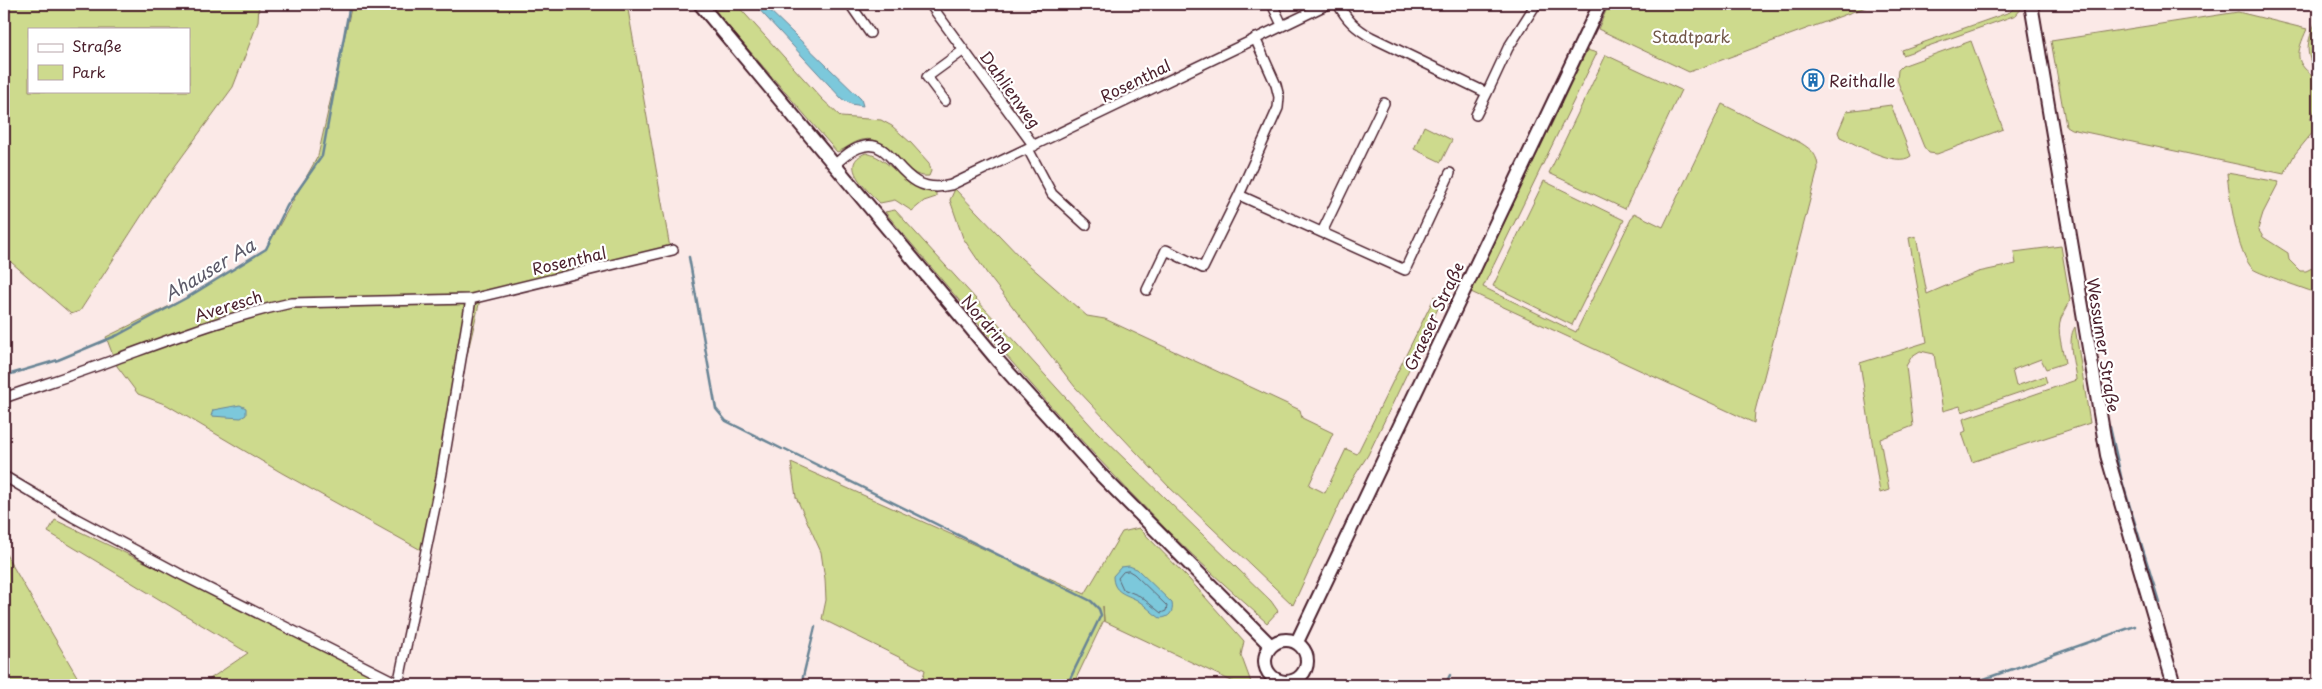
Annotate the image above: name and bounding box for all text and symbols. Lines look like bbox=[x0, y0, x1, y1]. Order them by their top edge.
park label: Stadtpark bbox=[1652, 24, 1730, 48]
legend bbox=[28, 28, 190, 92]
text: Straße bbox=[72, 34, 122, 57]
street label: Dahlienweg bbox=[975, 45, 1047, 133]
street label: Rosenthal bbox=[1096, 53, 1174, 107]
text: Park bbox=[72, 60, 106, 83]
building icon: Reithalle bbox=[1801, 68, 1825, 92]
place label: Reithalle bbox=[1829, 68, 1896, 92]
water label: Ahauser Aa bbox=[158, 231, 260, 307]
street label: Rosenthal bbox=[529, 240, 609, 280]
street label: Graeser Straße bbox=[1397, 258, 1469, 374]
street label: Wessumer Straße bbox=[2082, 276, 2126, 414]
street label: Averesch bbox=[191, 283, 265, 327]
street label: Nordring bbox=[956, 289, 1020, 357]

